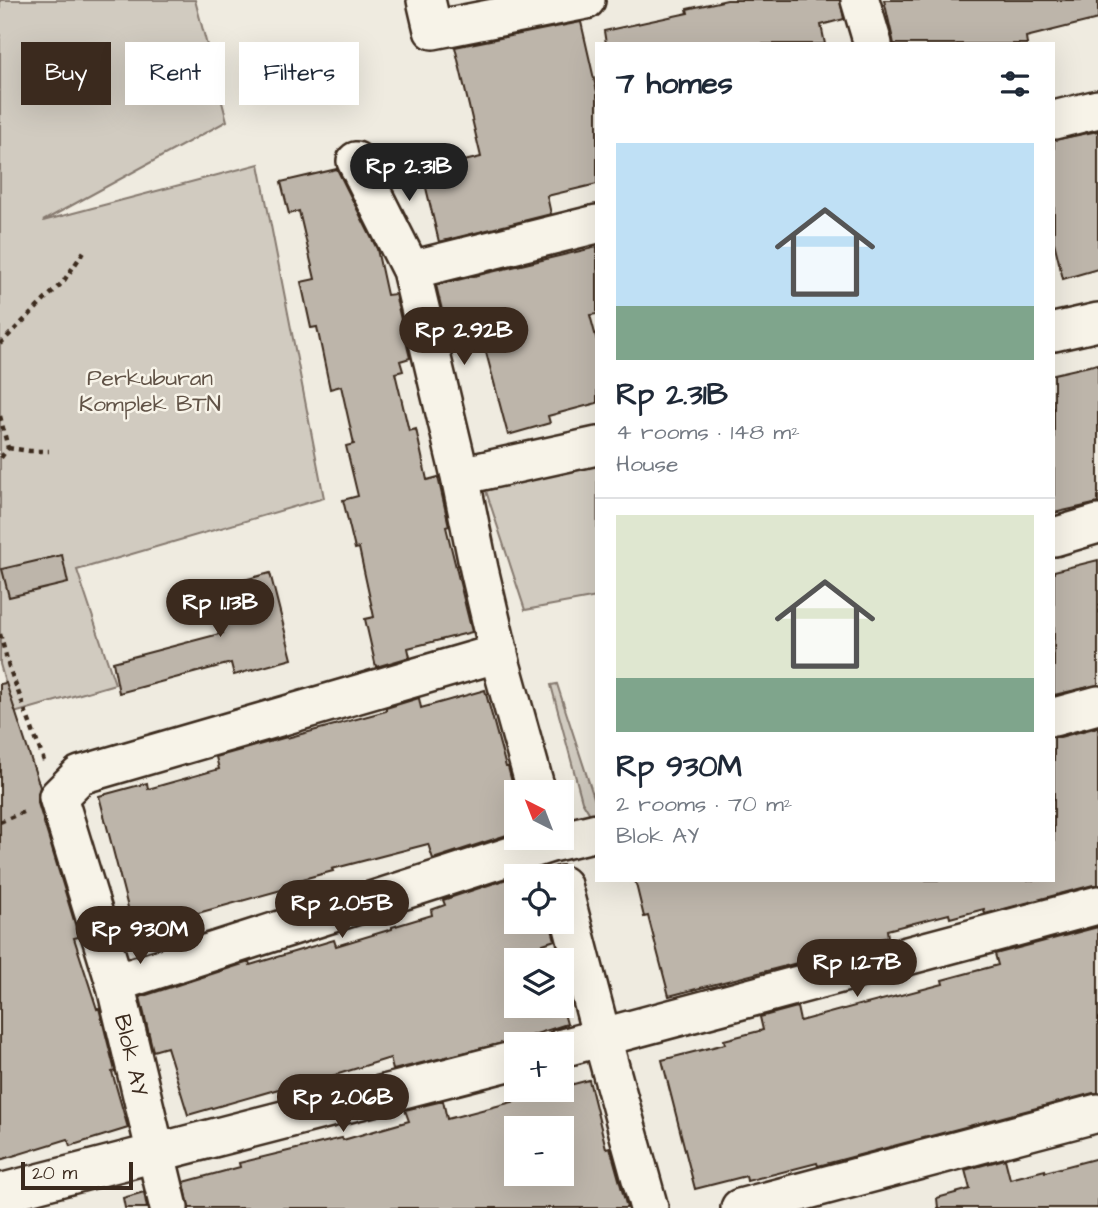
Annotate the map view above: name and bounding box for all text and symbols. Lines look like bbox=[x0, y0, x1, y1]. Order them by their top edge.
chip: Buy bbox=[21, 42, 111, 105]
chip: Rent bbox=[125, 42, 225, 105]
chip: Filters bbox=[239, 42, 359, 105]
text: 7 homes bbox=[616, 63, 733, 105]
icon: filters bbox=[996, 65, 1034, 103]
pin: Rp 2.31B bbox=[337, 144, 481, 203]
text: Rp 2.31B bbox=[366, 150, 452, 182]
icon: home bbox=[762, 189, 888, 315]
pin: Rp 2.92B bbox=[392, 308, 536, 367]
text: Rp 2.92B bbox=[415, 314, 513, 346]
park label: Perkuburan Komplek BTN bbox=[79, 362, 221, 420]
text: Rp 2.31B bbox=[616, 374, 728, 416]
text: 4 rooms · 148 m² bbox=[616, 416, 800, 448]
text: House bbox=[616, 448, 679, 480]
icon: home bbox=[762, 561, 888, 687]
pin: Rp 1.13B bbox=[148, 580, 292, 639]
text: Rp 1.13B bbox=[182, 586, 258, 618]
text: Rp 930M bbox=[616, 746, 742, 788]
north arrow bbox=[504, 780, 574, 850]
map controls bbox=[504, 780, 574, 1186]
text: 2 rooms · 70 m² bbox=[616, 788, 792, 820]
text: Blok AY bbox=[616, 820, 699, 852]
button: locate bbox=[504, 864, 574, 934]
pin: Rp 2.05B bbox=[270, 880, 414, 940]
text: Rp 2.05B bbox=[291, 887, 393, 919]
pin: Rp 930M bbox=[75, 906, 205, 966]
text: Rp 930M bbox=[92, 913, 188, 945]
pin: Rp 1.27B bbox=[785, 940, 929, 999]
text: Rp 1.27B bbox=[813, 946, 901, 978]
button: layers bbox=[504, 948, 574, 1018]
street label: Blok AY bbox=[106, 1011, 156, 1099]
button: + bbox=[504, 1032, 574, 1102]
pin: Rp 2.06B bbox=[271, 1074, 415, 1134]
text: Rp 2.06B bbox=[293, 1081, 393, 1113]
button: − bbox=[504, 1116, 574, 1186]
scale bar bbox=[21, 1159, 133, 1191]
text: 20 m bbox=[32, 1160, 77, 1187]

